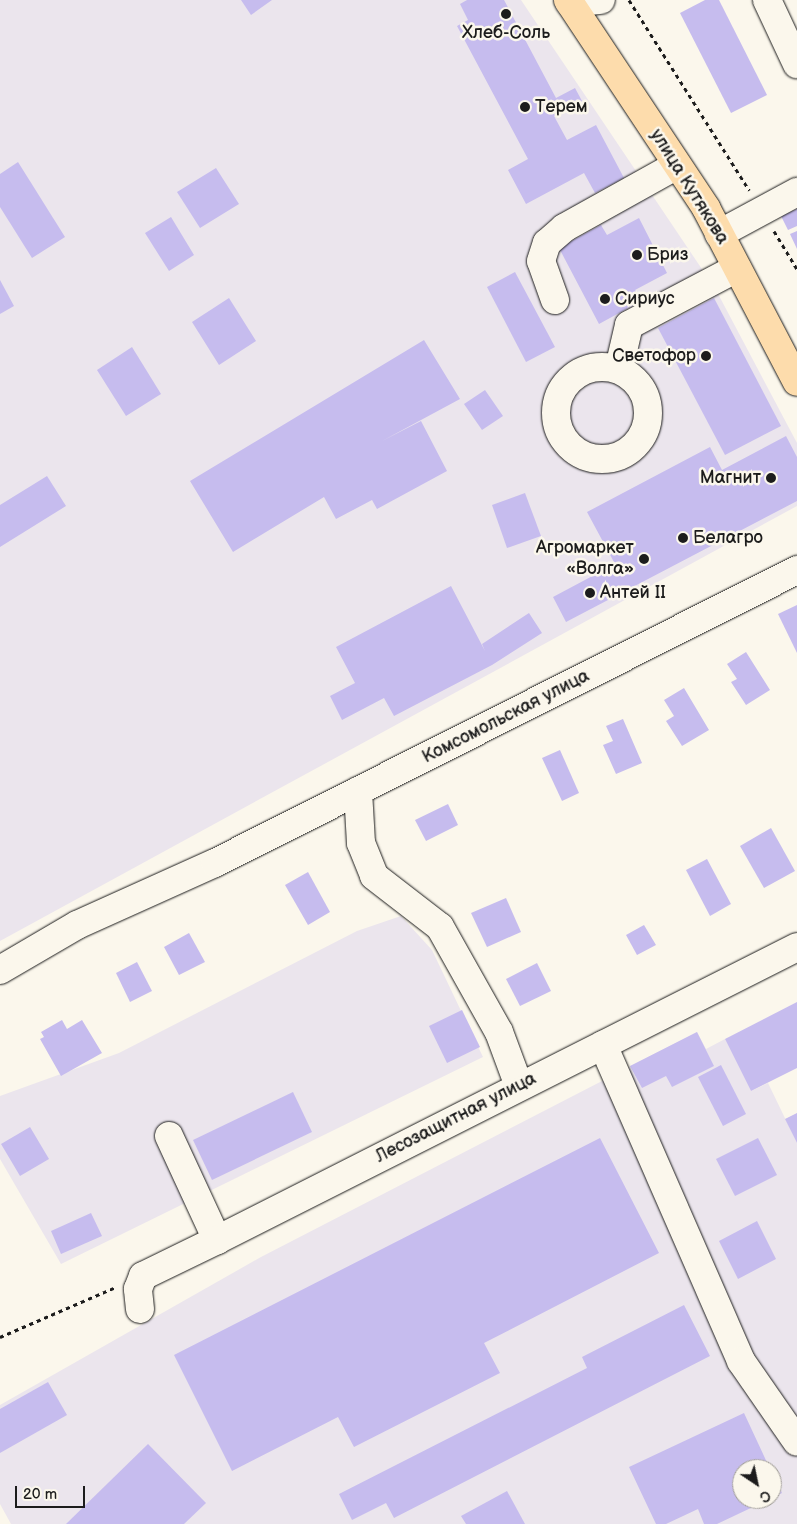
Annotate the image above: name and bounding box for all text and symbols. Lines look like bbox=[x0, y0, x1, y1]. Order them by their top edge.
marker: Хлеб-Соль bbox=[500, 8, 512, 20]
place label: Хлеб-Соль bbox=[462, 22, 550, 44]
place label: Терем bbox=[535, 96, 588, 118]
marker: Терем bbox=[519, 101, 531, 113]
street label: улица Кутякова bbox=[645, 125, 733, 249]
place label: Бриз bbox=[647, 244, 688, 266]
marker: Бриз bbox=[631, 249, 643, 261]
place label: Сириус bbox=[615, 288, 675, 310]
marker: Сириус bbox=[599, 293, 611, 305]
place label: Светофор bbox=[612, 345, 696, 367]
marker: Светофор bbox=[700, 350, 712, 362]
place label: Магнит bbox=[700, 467, 761, 489]
marker: Магнит bbox=[765, 472, 777, 484]
place label: Белагро bbox=[693, 527, 763, 549]
marker: Белагро bbox=[677, 532, 689, 544]
place label: Агромаркет «Волга» bbox=[536, 538, 634, 580]
marker: Агромаркет «Волга» bbox=[638, 553, 650, 565]
place label: Антей II bbox=[600, 582, 666, 604]
marker: Антей II bbox=[584, 587, 596, 599]
street label: Комсомольская улица bbox=[419, 665, 593, 769]
street label: Лесозащитная улица bbox=[372, 1068, 540, 1168]
north arrow bbox=[732, 1459, 782, 1509]
scale bar bbox=[18, 1476, 88, 1508]
text: 20 m bbox=[23, 1485, 57, 1504]
text: С bbox=[756, 1486, 774, 1506]

